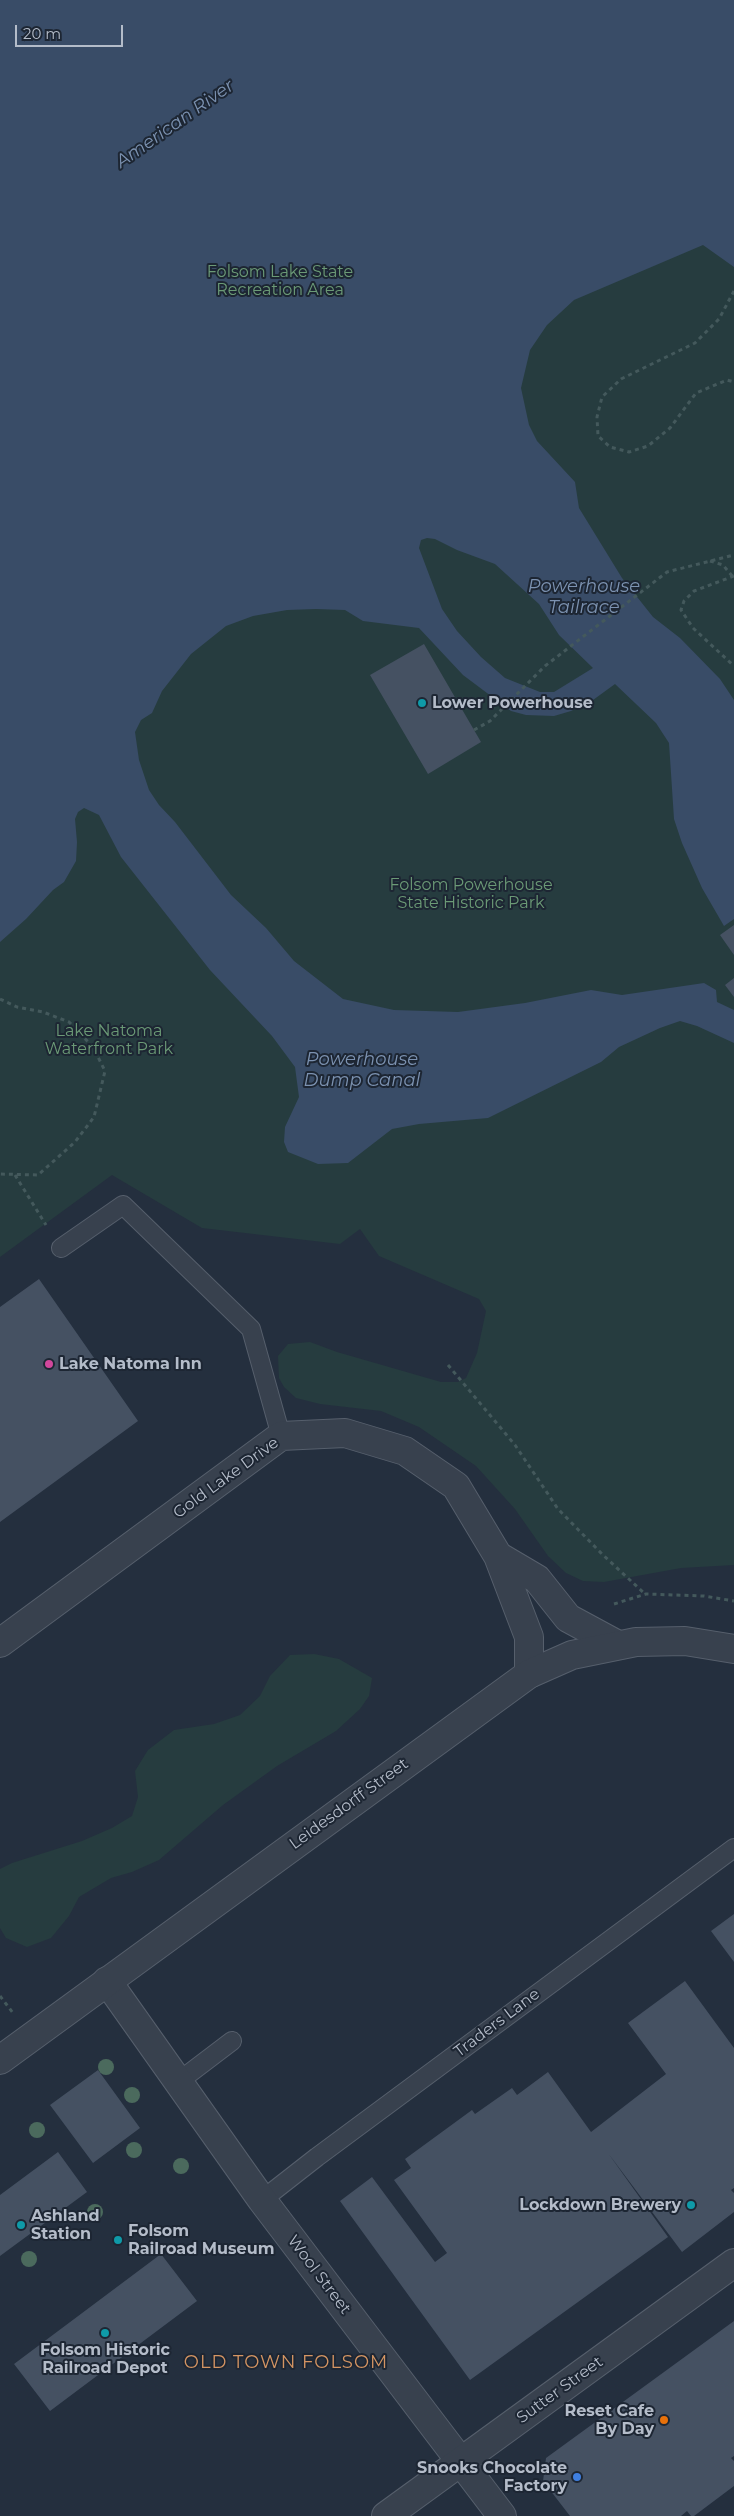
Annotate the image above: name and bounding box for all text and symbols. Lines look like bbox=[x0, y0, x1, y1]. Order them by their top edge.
scale bar bbox=[18, 15, 125, 47]
text: 20 m bbox=[23, 24, 61, 43]
water label: American River bbox=[112, 75, 238, 173]
park label: Folsom Lake State Recreation Area bbox=[207, 262, 353, 300]
water label: Powerhouse Tailrace bbox=[528, 576, 640, 618]
place label: Lower Powerhouse bbox=[432, 693, 593, 713]
marker: Lower Powerhouse bbox=[416, 697, 428, 709]
park label: Folsom Powerhouse State Historic Park bbox=[389, 875, 553, 913]
park label: Lake Natoma Waterfront Park bbox=[45, 1021, 173, 1059]
water label: Powerhouse Dump Canal bbox=[304, 1049, 420, 1092]
place label: Lake Natoma Inn bbox=[59, 1354, 202, 1374]
marker: Lake Natoma Inn bbox=[43, 1358, 55, 1370]
street label: Gold Lake Drive bbox=[170, 1433, 282, 1523]
street label: Leidesdorff Street bbox=[286, 1754, 412, 1854]
street label: Traders Lane bbox=[450, 1985, 544, 2061]
place label: Lockdown Brewery bbox=[519, 2195, 681, 2215]
marker: Lockdown Brewery bbox=[685, 2199, 697, 2211]
place label: Ashland Station bbox=[31, 2206, 100, 2244]
marker: Ashland Station bbox=[15, 2219, 27, 2231]
place label: Folsom Railroad Museum bbox=[128, 2221, 274, 2259]
street label: Wool Street bbox=[283, 2232, 355, 2318]
marker: Folsom Railroad Museum bbox=[112, 2234, 124, 2246]
marker: Folsom Historic Railroad Depot bbox=[99, 2327, 111, 2339]
place label: Folsom Historic Railroad Depot bbox=[40, 2340, 170, 2378]
district label: OLD TOWN FOLSOM bbox=[182, 2352, 390, 2374]
street label: Sutter Street bbox=[513, 2352, 607, 2428]
place label: Reset Cafe By Day bbox=[564, 2401, 654, 2439]
marker: Reset Cafe By Day bbox=[658, 2414, 670, 2426]
place label: Snooks Chocolate Factory bbox=[417, 2458, 567, 2496]
marker: Snooks Chocolate Factory bbox=[571, 2471, 583, 2483]

